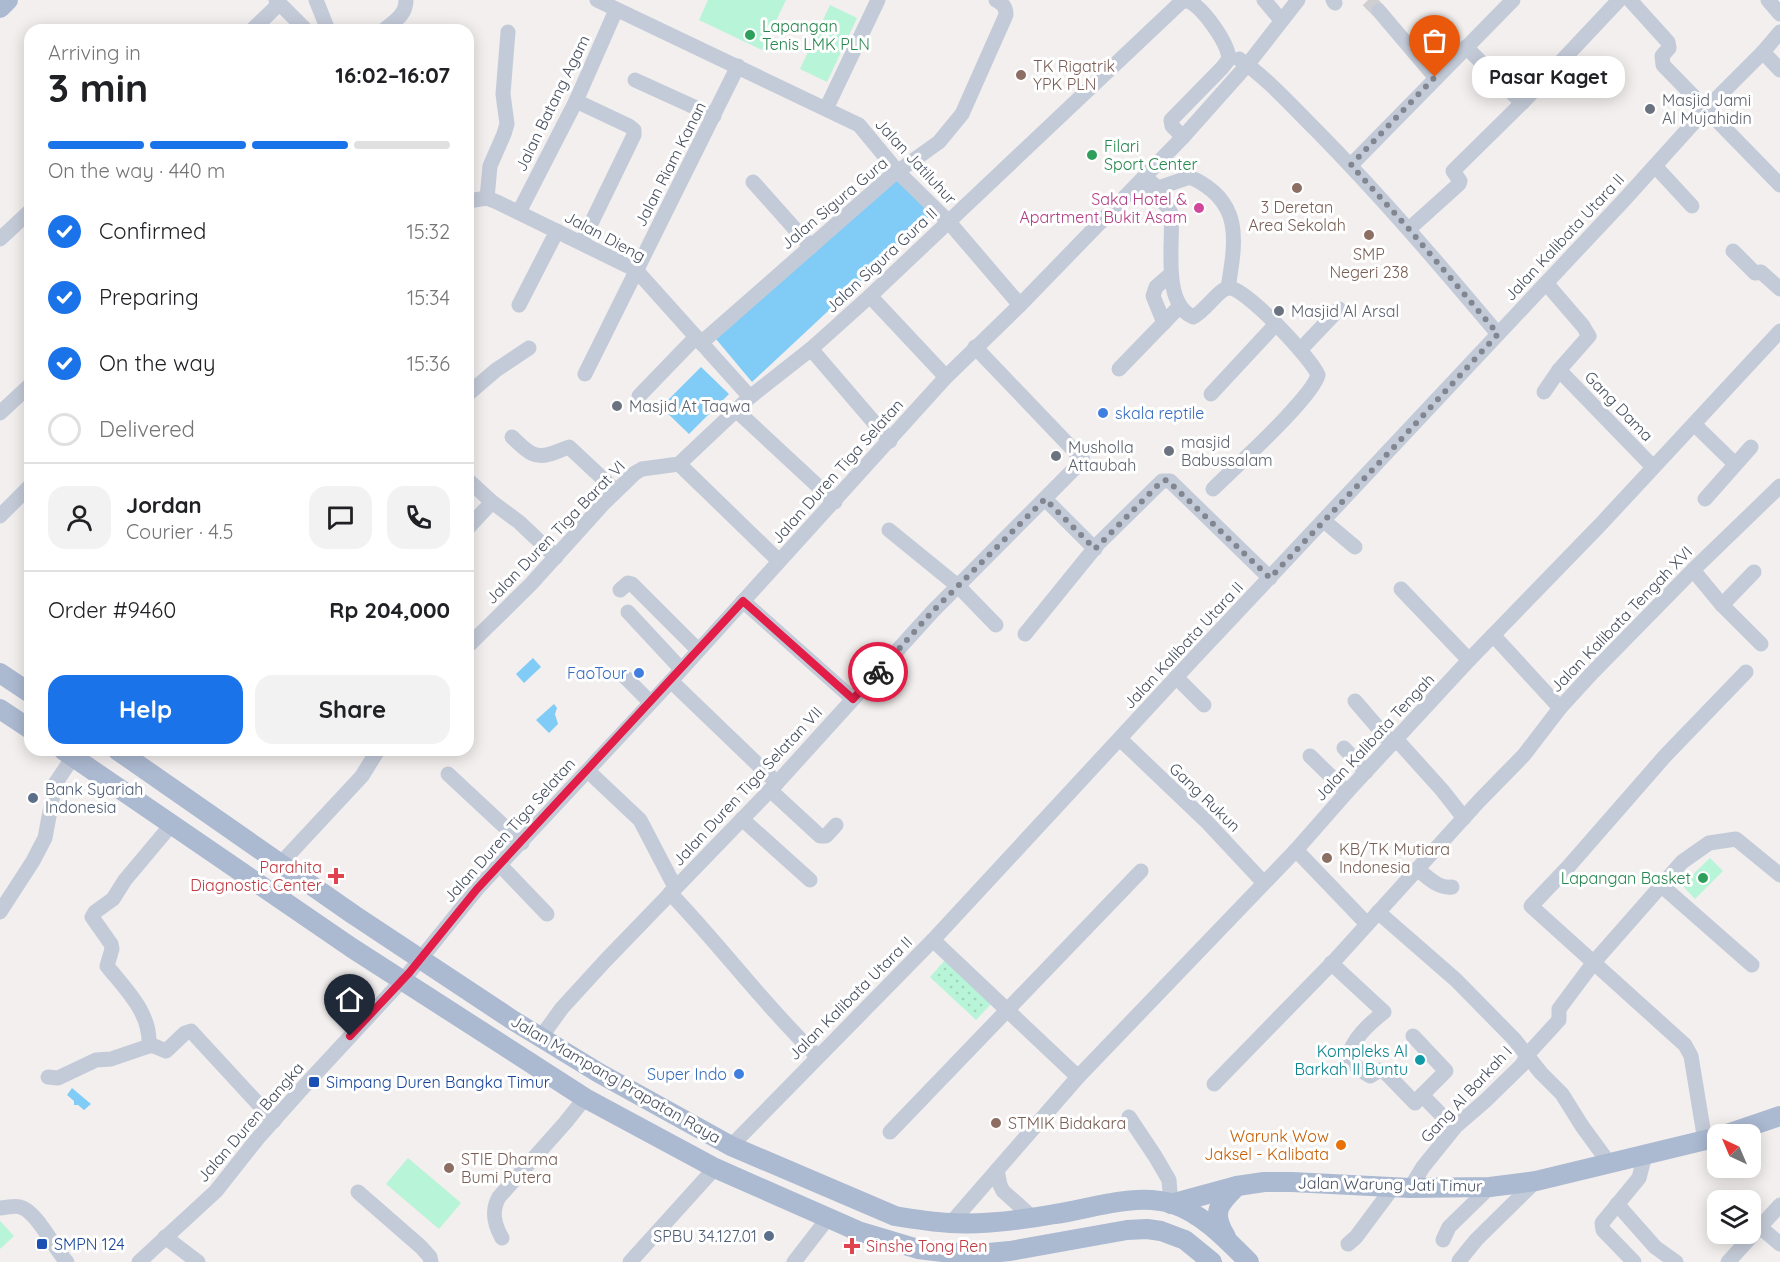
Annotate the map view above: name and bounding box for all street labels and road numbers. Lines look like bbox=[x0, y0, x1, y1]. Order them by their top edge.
street label: Jalan Batang Agam bbox=[510, 32, 594, 174]
street label: Jalan Riam Kanan bbox=[630, 98, 710, 230]
street label: Jalan Jatiluhur bbox=[871, 114, 961, 208]
street label: Jalan Sigura Gura bbox=[777, 153, 891, 253]
street label: Jalan Kalibata Utara II bbox=[1500, 169, 1628, 305]
street label: Jalan Sigura Gura II bbox=[821, 203, 941, 317]
street label: Jalan Dieng bbox=[561, 206, 649, 266]
street label: Gang Dama bbox=[1580, 367, 1658, 445]
street label: Jalan Duren Tiga Selatan bbox=[767, 395, 907, 547]
street label: Jalan Duren Tiga Barat VI bbox=[481, 456, 629, 608]
street label: Jalan Kalibata Tengah XVI bbox=[1546, 542, 1696, 696]
street label: Jalan Kalibata Utara II bbox=[1119, 577, 1247, 713]
street label: Jalan Kalibata Tengah bbox=[1310, 669, 1438, 805]
street label: Jalan Duren Tiga Selatan VII bbox=[668, 702, 826, 870]
street label: Jalan Duren Tiga Selatan bbox=[439, 754, 579, 906]
street label: Gang Rukun bbox=[1165, 758, 1245, 836]
street label: Jalan Kalibata Utara II bbox=[784, 932, 916, 1064]
street label: Jalan Mampang Prapatan Raya bbox=[508, 1011, 724, 1147]
street label: Gang Al Barkah I bbox=[1416, 1041, 1516, 1147]
street label: Jalan Duren Bangka bbox=[192, 1058, 308, 1186]
street label: Jalan Warung Jati Timur bbox=[1297, 1172, 1483, 1196]

